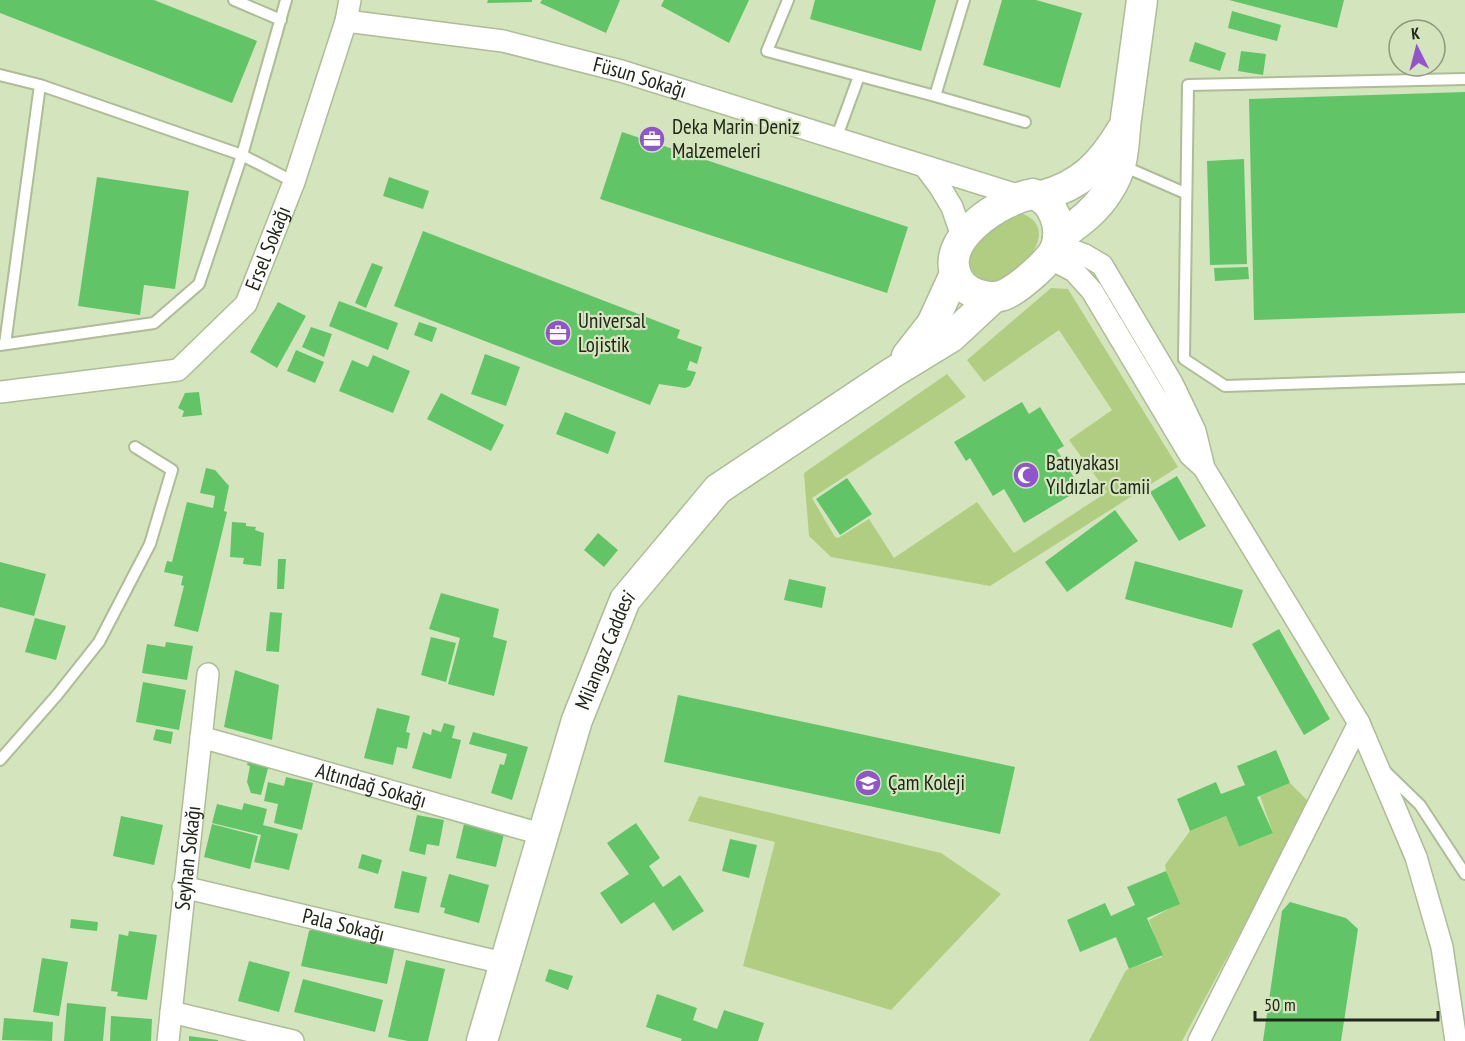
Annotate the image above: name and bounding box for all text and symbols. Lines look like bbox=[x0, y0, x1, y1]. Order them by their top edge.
north arrow bbox=[1387, 18, 1447, 78]
text: K bbox=[1410, 23, 1421, 43]
street label: Füsun Sokağı bbox=[591, 51, 690, 104]
place label: Deka Marin Deniz Malzemeleri bbox=[672, 113, 800, 164]
office icon: Deka Marin Deniz Malzemeleri bbox=[637, 124, 667, 154]
street label: Ersel Sokağı bbox=[239, 202, 296, 294]
place label: Universal Lojistik bbox=[578, 307, 646, 358]
office icon: Universal Lojistik bbox=[543, 318, 573, 348]
place label: Batıyakası Yıldızlar Camii bbox=[1046, 449, 1150, 500]
mosque icon: Batıyakası Yıldızlar Camii bbox=[1011, 460, 1041, 490]
street label: Milangaz Caddesi bbox=[569, 584, 641, 713]
street label: Altındağ Sokağı bbox=[313, 756, 430, 814]
school or university icon: Çam Koleji bbox=[853, 768, 883, 798]
place label: Çam Koleji bbox=[888, 769, 965, 796]
street label: Seyhan Sokağı bbox=[168, 804, 207, 912]
street label: Pala Sokağı bbox=[300, 902, 387, 947]
scale bar bbox=[1255, 984, 1438, 1022]
text: 50 m bbox=[1264, 993, 1296, 1016]

